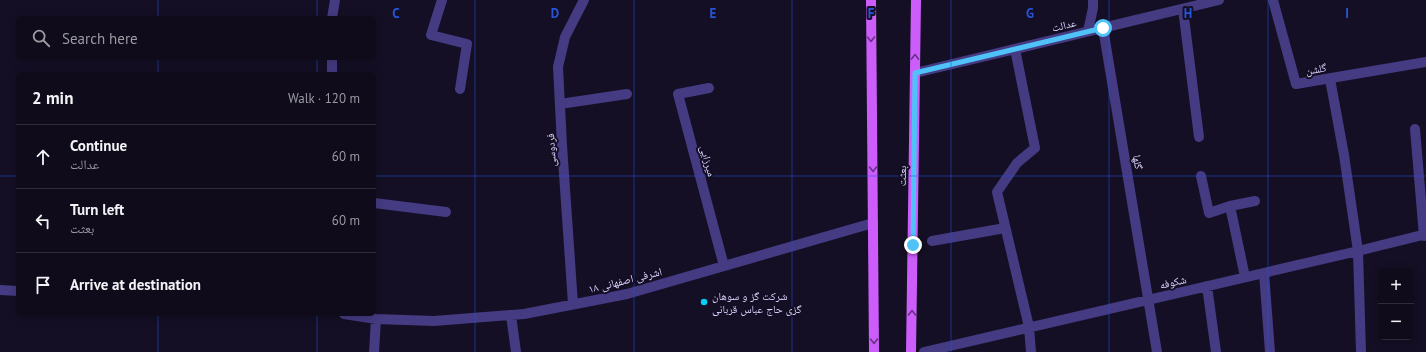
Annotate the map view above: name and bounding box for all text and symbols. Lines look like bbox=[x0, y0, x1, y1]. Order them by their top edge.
text: C bbox=[392, 5, 400, 22]
text: D bbox=[551, 5, 559, 22]
text: E bbox=[710, 5, 717, 22]
text: F bbox=[868, 5, 875, 22]
text: G bbox=[1026, 5, 1034, 22]
text: H bbox=[1184, 5, 1192, 22]
text: I bbox=[1345, 5, 1349, 22]
street label: عدالت bbox=[1050, 15, 1078, 35]
search box bbox=[16, 16, 376, 60]
route start bbox=[1094, 19, 1112, 37]
icon: search bbox=[30, 27, 52, 49]
text: Search here bbox=[62, 29, 138, 48]
one-way arrow bbox=[867, 36, 875, 42]
one-way arrow bbox=[911, 54, 919, 60]
street label: گلشن bbox=[1304, 60, 1328, 78]
text: 2 min bbox=[32, 87, 73, 109]
text: Walk · 120 m bbox=[288, 90, 360, 107]
street label: فردوسی bbox=[543, 132, 559, 167]
text: Continue bbox=[70, 136, 127, 155]
street label: میرزایی bbox=[697, 144, 719, 178]
icon: ahead bbox=[32, 146, 54, 168]
text: 60 m bbox=[332, 148, 360, 165]
street label: گلها bbox=[1130, 154, 1146, 171]
text: عدالت bbox=[70, 156, 99, 173]
one-way arrow bbox=[868, 166, 877, 172]
street label: بعثت bbox=[895, 166, 909, 186]
text: Turn left bbox=[70, 200, 124, 219]
icon: left bbox=[32, 210, 54, 232]
text: 60 m bbox=[332, 212, 360, 229]
text: بعثت bbox=[70, 220, 94, 237]
route end bbox=[904, 236, 922, 254]
street label: اشرفی اصفهانی ۱۸ bbox=[587, 264, 663, 296]
map controls bbox=[1378, 268, 1414, 340]
button: + bbox=[1378, 268, 1414, 304]
street label: شکوفه bbox=[1158, 272, 1188, 292]
icon: arrive bbox=[32, 274, 54, 296]
text: Arrive at destination bbox=[70, 275, 201, 294]
place label: شرکت گز و سوهان گزی حاج عباس قربانی bbox=[712, 289, 802, 316]
marker: شرکت گز و سوهان گزی حاج عباس قربانی bbox=[699, 297, 709, 307]
button: − bbox=[1378, 304, 1414, 340]
one-way arrow bbox=[908, 310, 916, 316]
one-way arrow bbox=[870, 338, 878, 344]

